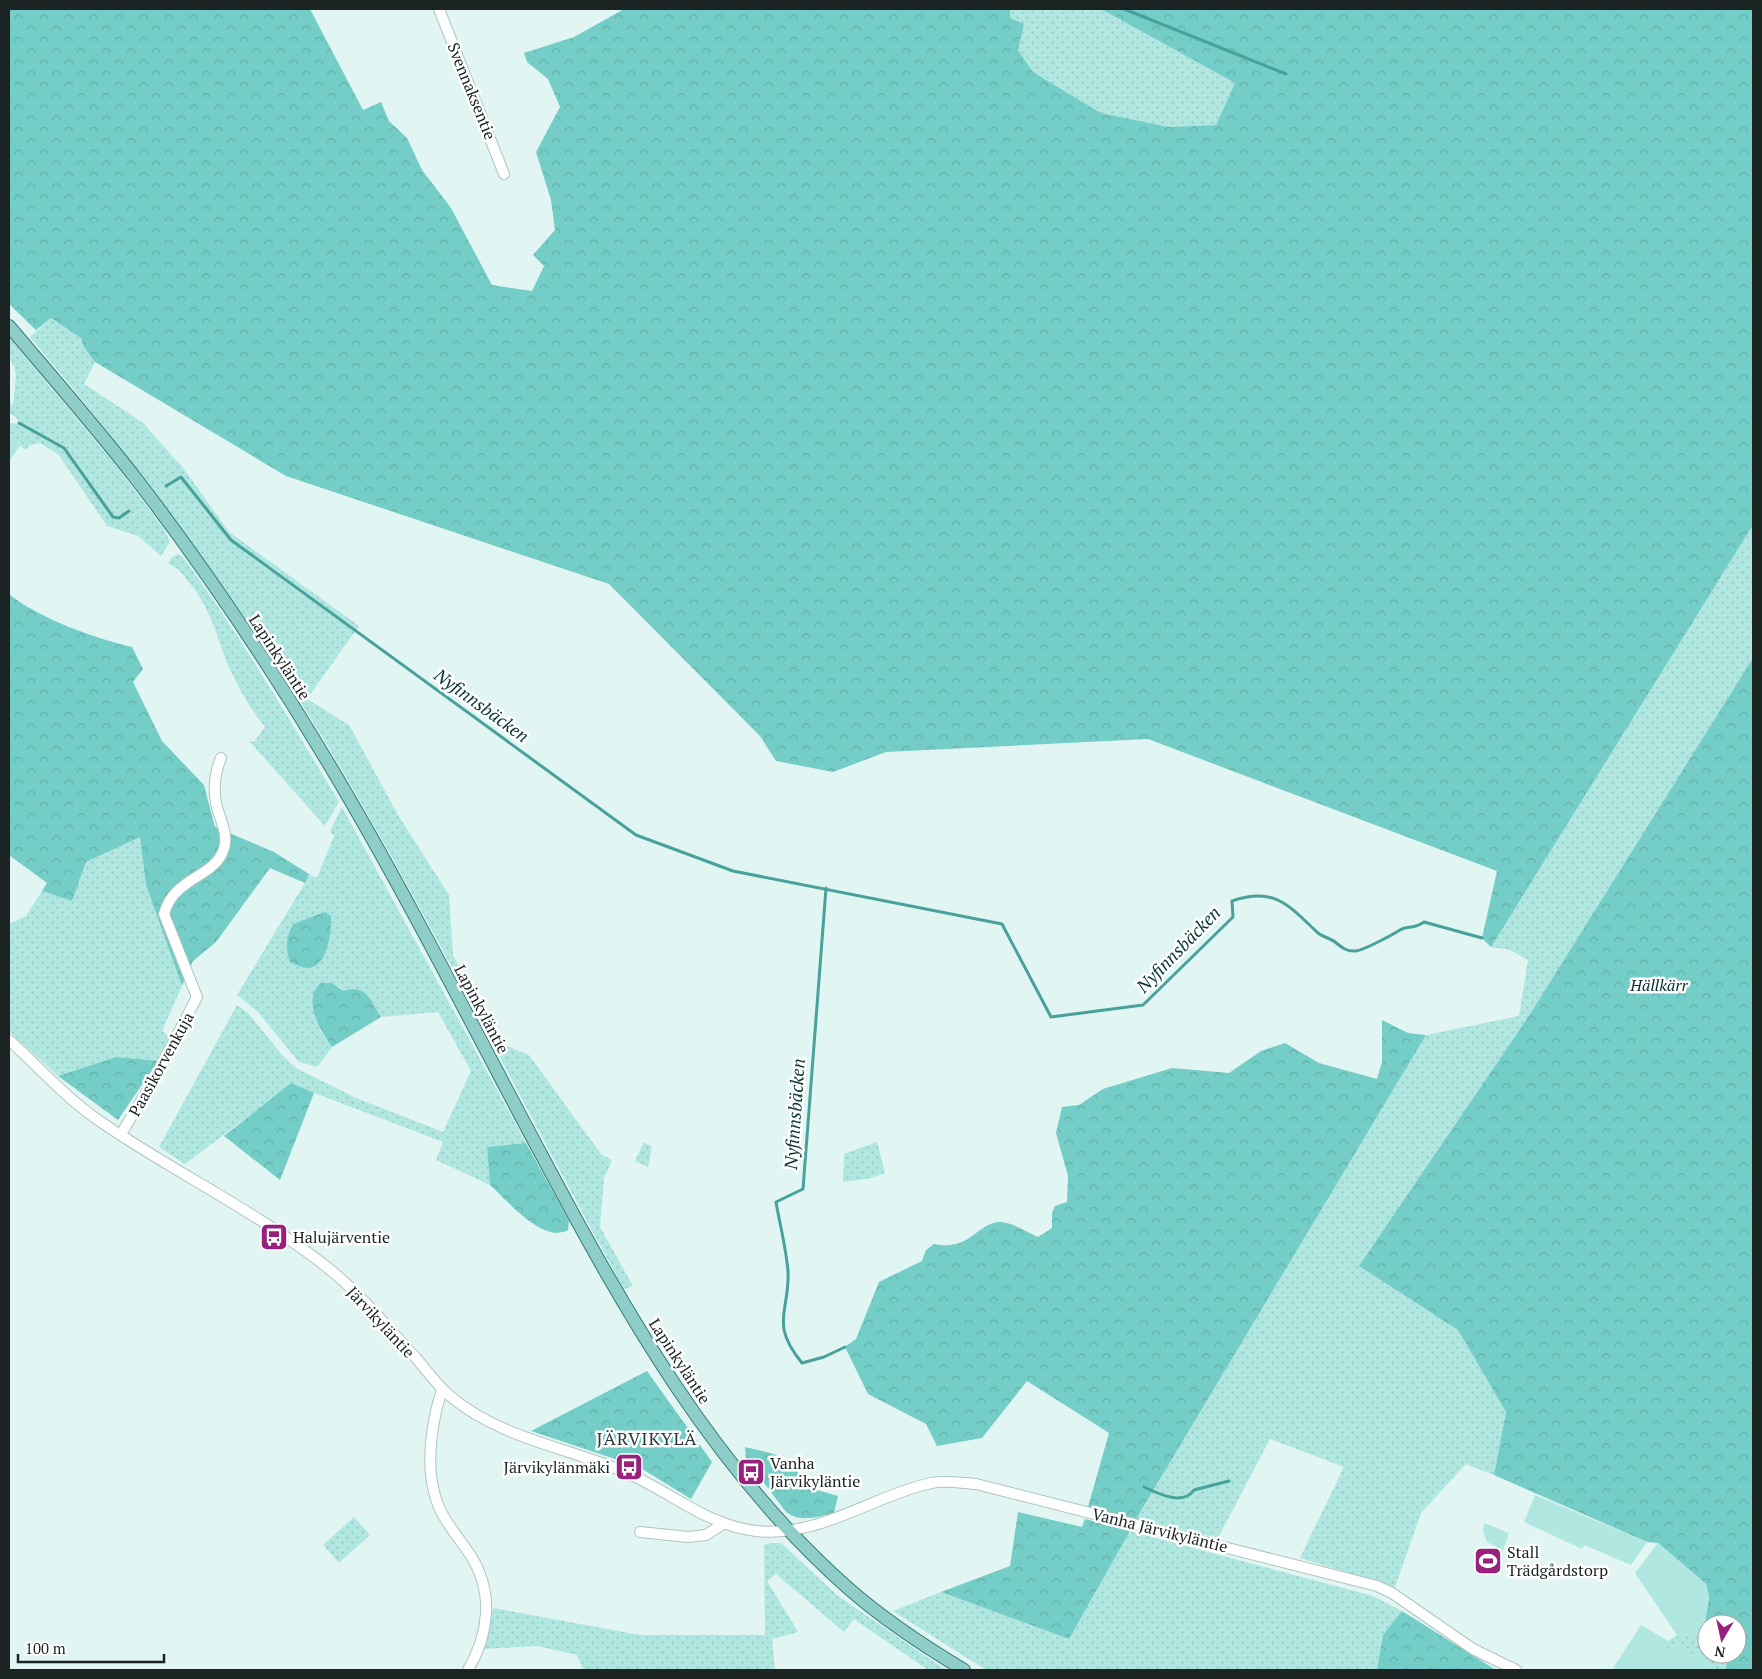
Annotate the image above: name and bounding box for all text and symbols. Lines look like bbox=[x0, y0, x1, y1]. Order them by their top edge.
street label: Svennaksentie bbox=[442, 39, 502, 143]
street label: Lapinkyläntie bbox=[244, 610, 316, 704]
water label: Nyfinnsbäcken bbox=[429, 662, 534, 747]
water label: Nyfinnsbäcken bbox=[1130, 901, 1225, 998]
street label: Lapinkyläntie bbox=[449, 961, 515, 1057]
park label: Hällkärr bbox=[1629, 974, 1688, 996]
street label: Paasikorvenkuja bbox=[123, 1008, 199, 1120]
water label: Nyfinnsbäcken bbox=[778, 1058, 810, 1171]
bus stop icon: Halujärventie bbox=[259, 1222, 289, 1252]
place label: Halujärventie bbox=[293, 1226, 390, 1248]
street label: Järvikyläntie bbox=[342, 1281, 420, 1363]
street label: Lapinkyläntie bbox=[644, 1314, 716, 1408]
district label: JÄRVIKYLÄ bbox=[596, 1426, 698, 1450]
bus stop icon: Järvikylänmäki bbox=[614, 1452, 644, 1482]
place label: Vanha Järvikyläntie bbox=[770, 1452, 860, 1492]
place label: Järvikylänmäki bbox=[503, 1456, 610, 1478]
bus stop icon: Vanha Järvikyläntie bbox=[736, 1457, 766, 1487]
street label: Vanha Järvikyläntie bbox=[1090, 1503, 1230, 1557]
place label: Stall Trädgårdstorp bbox=[1507, 1541, 1608, 1581]
sports icon: Stall Trädgårdstorp bbox=[1473, 1546, 1503, 1576]
north arrow bbox=[1697, 1614, 1747, 1664]
scale bar bbox=[18, 1632, 164, 1664]
text: 100 m bbox=[25, 1638, 66, 1658]
text: N bbox=[1713, 1642, 1727, 1663]

